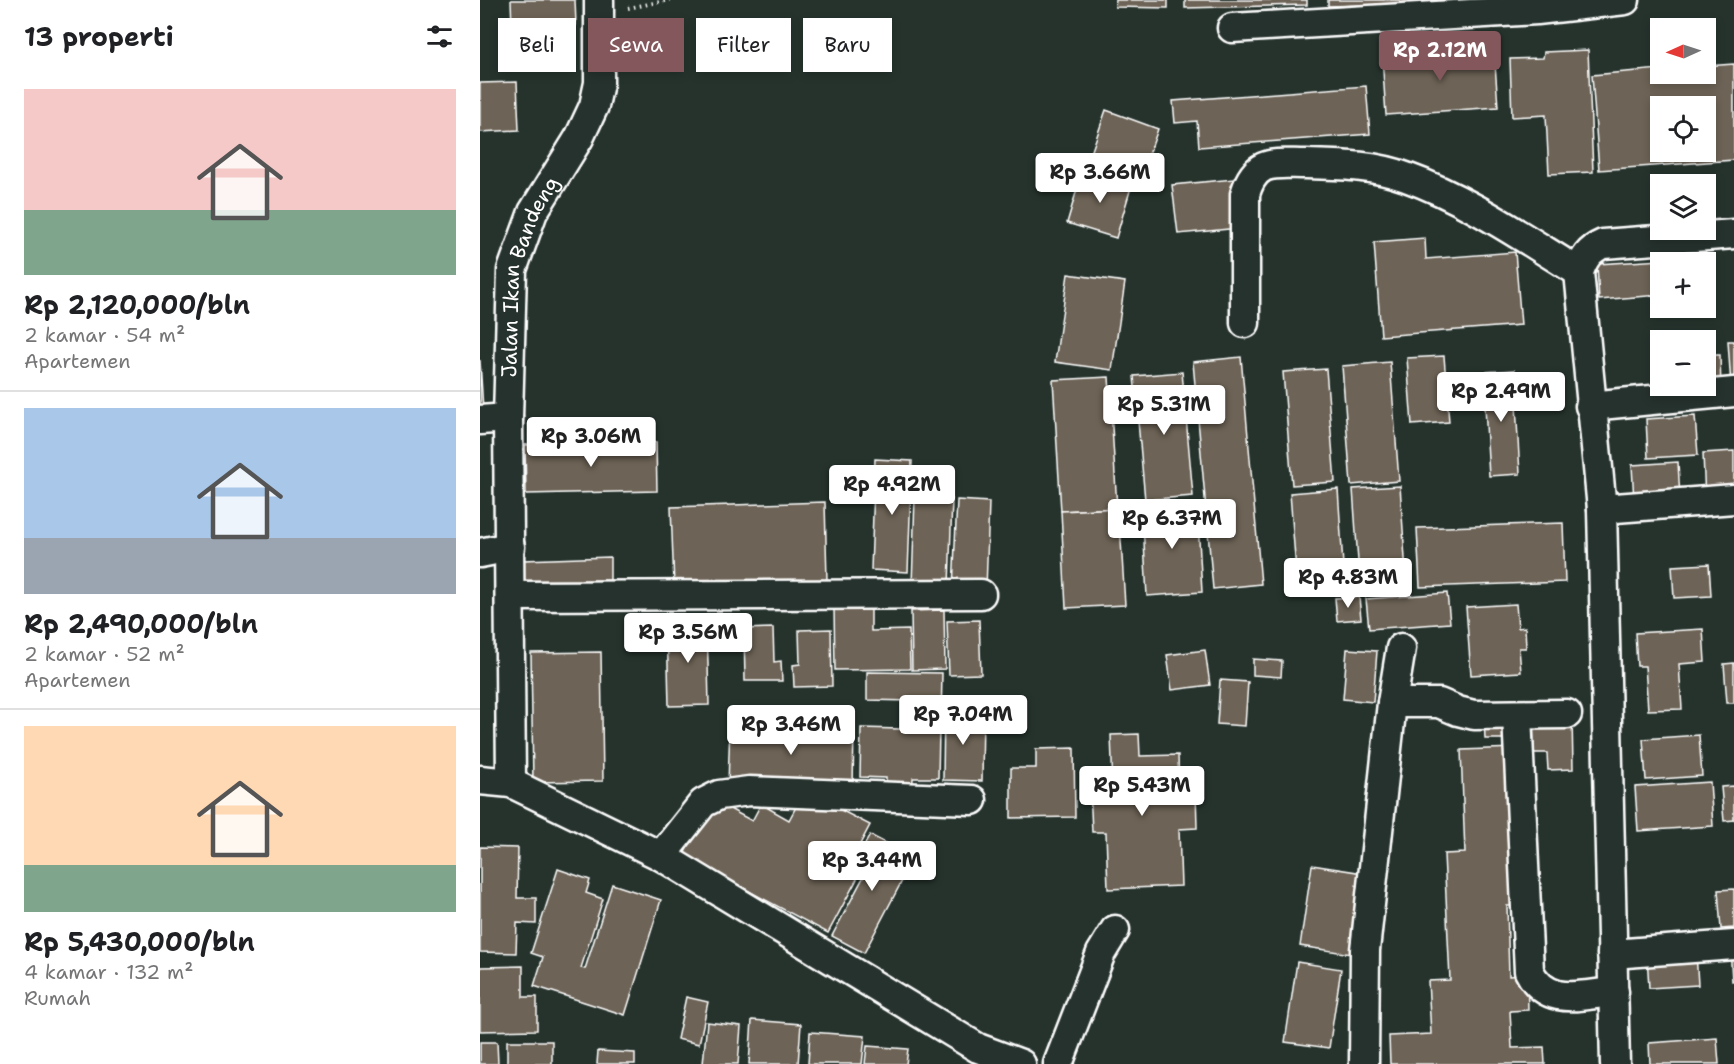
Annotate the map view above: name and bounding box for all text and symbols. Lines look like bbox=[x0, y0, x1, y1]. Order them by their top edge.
chip: Beli bbox=[498, 18, 576, 72]
chip: Sewa bbox=[588, 18, 684, 72]
chip: Filter bbox=[696, 18, 791, 72]
chip: Baru bbox=[803, 18, 892, 72]
north arrow bbox=[1650, 18, 1716, 84]
map controls bbox=[1650, 18, 1716, 396]
text: 13 properti bbox=[24, 19, 174, 54]
icon: filters bbox=[423, 20, 456, 53]
pin: Rp 2.12M bbox=[1378, 31, 1502, 82]
text: Rp 2.12M bbox=[1393, 37, 1487, 63]
button: locate bbox=[1650, 96, 1716, 162]
icon: home bbox=[186, 128, 294, 236]
pin: Rp 3.66M bbox=[1038, 153, 1162, 204]
text: Rp 3.66M bbox=[1050, 159, 1151, 185]
street label: Jalan Ikan Bandeng bbox=[495, 171, 566, 378]
button: layers bbox=[1650, 174, 1716, 240]
button: + bbox=[1650, 252, 1716, 318]
text: Rp 2,120,000/bln bbox=[24, 287, 250, 322]
text: 2 kamar · 54 m² bbox=[24, 322, 185, 348]
button: − bbox=[1650, 330, 1716, 396]
text: Apartemen bbox=[24, 348, 131, 374]
pin: Rp 2.49M bbox=[1439, 372, 1563, 423]
text: Rp 2.49M bbox=[1451, 378, 1551, 404]
pin: Rp 5.31M bbox=[1102, 385, 1226, 436]
text: Rp 5.31M bbox=[1117, 391, 1211, 417]
pin: Rp 3.06M bbox=[529, 417, 653, 468]
text: Rp 3.06M bbox=[541, 423, 641, 449]
icon: home bbox=[186, 447, 294, 555]
pin: Rp 4.92M bbox=[830, 465, 954, 516]
text: Rp 4.92M bbox=[843, 471, 941, 497]
pin: Rp 6.37M bbox=[1110, 499, 1234, 550]
text: Rp 6.37M bbox=[1122, 505, 1222, 531]
pin: Rp 4.83M bbox=[1286, 558, 1410, 609]
text: Rp 4.83M bbox=[1298, 564, 1398, 590]
text: Rp 2,490,000/bln bbox=[24, 606, 258, 641]
pin: Rp 3.56M bbox=[626, 613, 750, 664]
text: Rp 3.56M bbox=[638, 619, 738, 645]
text: 2 kamar · 52 m² bbox=[24, 641, 185, 667]
text: Apartemen bbox=[24, 667, 131, 693]
pin: Rp 7.04M bbox=[901, 695, 1025, 746]
text: Rp 7.04M bbox=[913, 701, 1013, 727]
pin: Rp 3.46M bbox=[729, 705, 853, 756]
text: Rp 3.46M bbox=[741, 711, 841, 737]
icon: home bbox=[186, 765, 294, 873]
pin: Rp 5.43M bbox=[1080, 766, 1204, 817]
text: Rp 5.43M bbox=[1093, 772, 1191, 798]
pin: Rp 3.44M bbox=[810, 841, 934, 892]
text: Rp 3.44M bbox=[822, 847, 922, 873]
text: Rp 5,430,000/bln bbox=[24, 924, 255, 959]
text: 4 kamar · 132 m² bbox=[24, 959, 193, 985]
text: Rumah bbox=[24, 985, 91, 1011]

